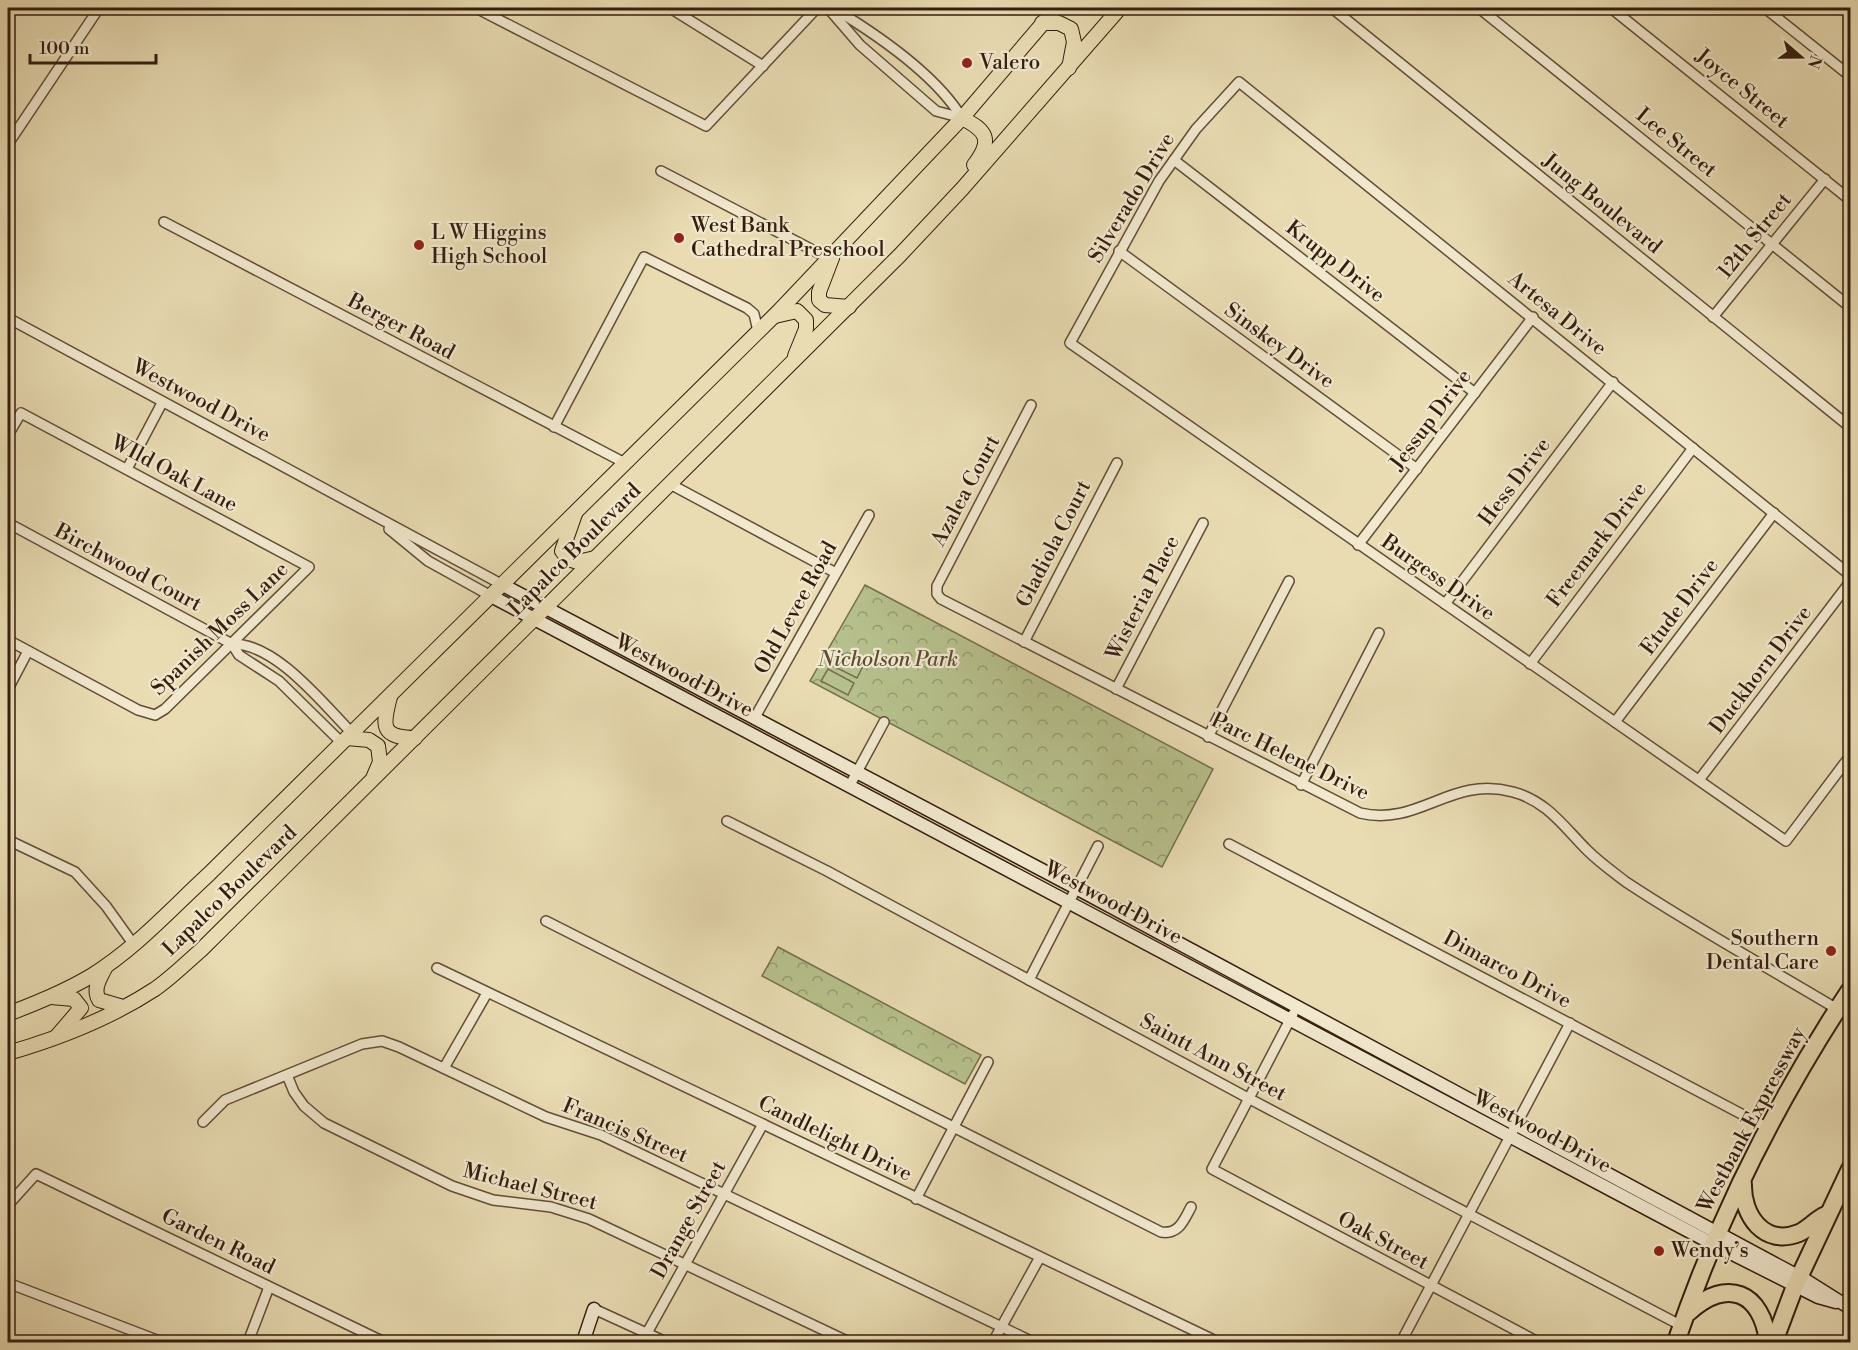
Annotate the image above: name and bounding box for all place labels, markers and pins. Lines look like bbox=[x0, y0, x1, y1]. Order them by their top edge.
place label: Valero bbox=[978, 50, 1040, 76]
marker: Valero bbox=[960, 56, 974, 70]
place label: West Bank Cathedral Preschool bbox=[690, 213, 885, 263]
place label: L W Higgins High School bbox=[431, 220, 547, 270]
marker: West Bank Cathedral Preschool bbox=[672, 231, 686, 245]
marker: L W Higgins High School bbox=[412, 238, 426, 252]
place label: Southern Dental Care bbox=[1706, 926, 1819, 976]
marker: Southern Dental Care bbox=[1824, 944, 1838, 958]
place label: Wendy’s bbox=[1670, 1238, 1749, 1264]
marker: Wendy’s bbox=[1652, 1244, 1666, 1258]

